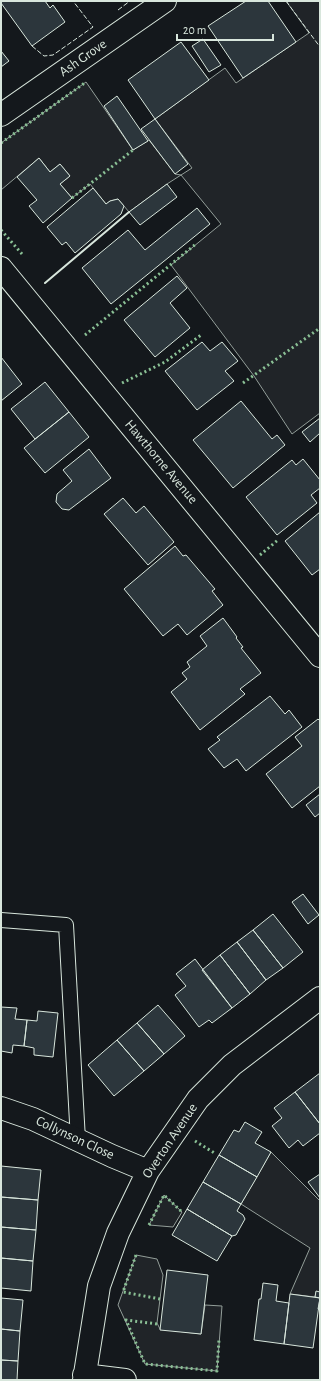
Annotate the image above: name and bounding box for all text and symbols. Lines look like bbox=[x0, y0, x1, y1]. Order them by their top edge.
scale bar bbox=[177, 16, 273, 42]
text: 20 m bbox=[183, 24, 206, 36]
street label: Ash Grove bbox=[57, 37, 109, 79]
street label: Hawthorne Avenue bbox=[122, 417, 200, 507]
street label: Overton Avenue bbox=[140, 1101, 200, 1181]
street label: Collynson Close bbox=[34, 1114, 116, 1162]

